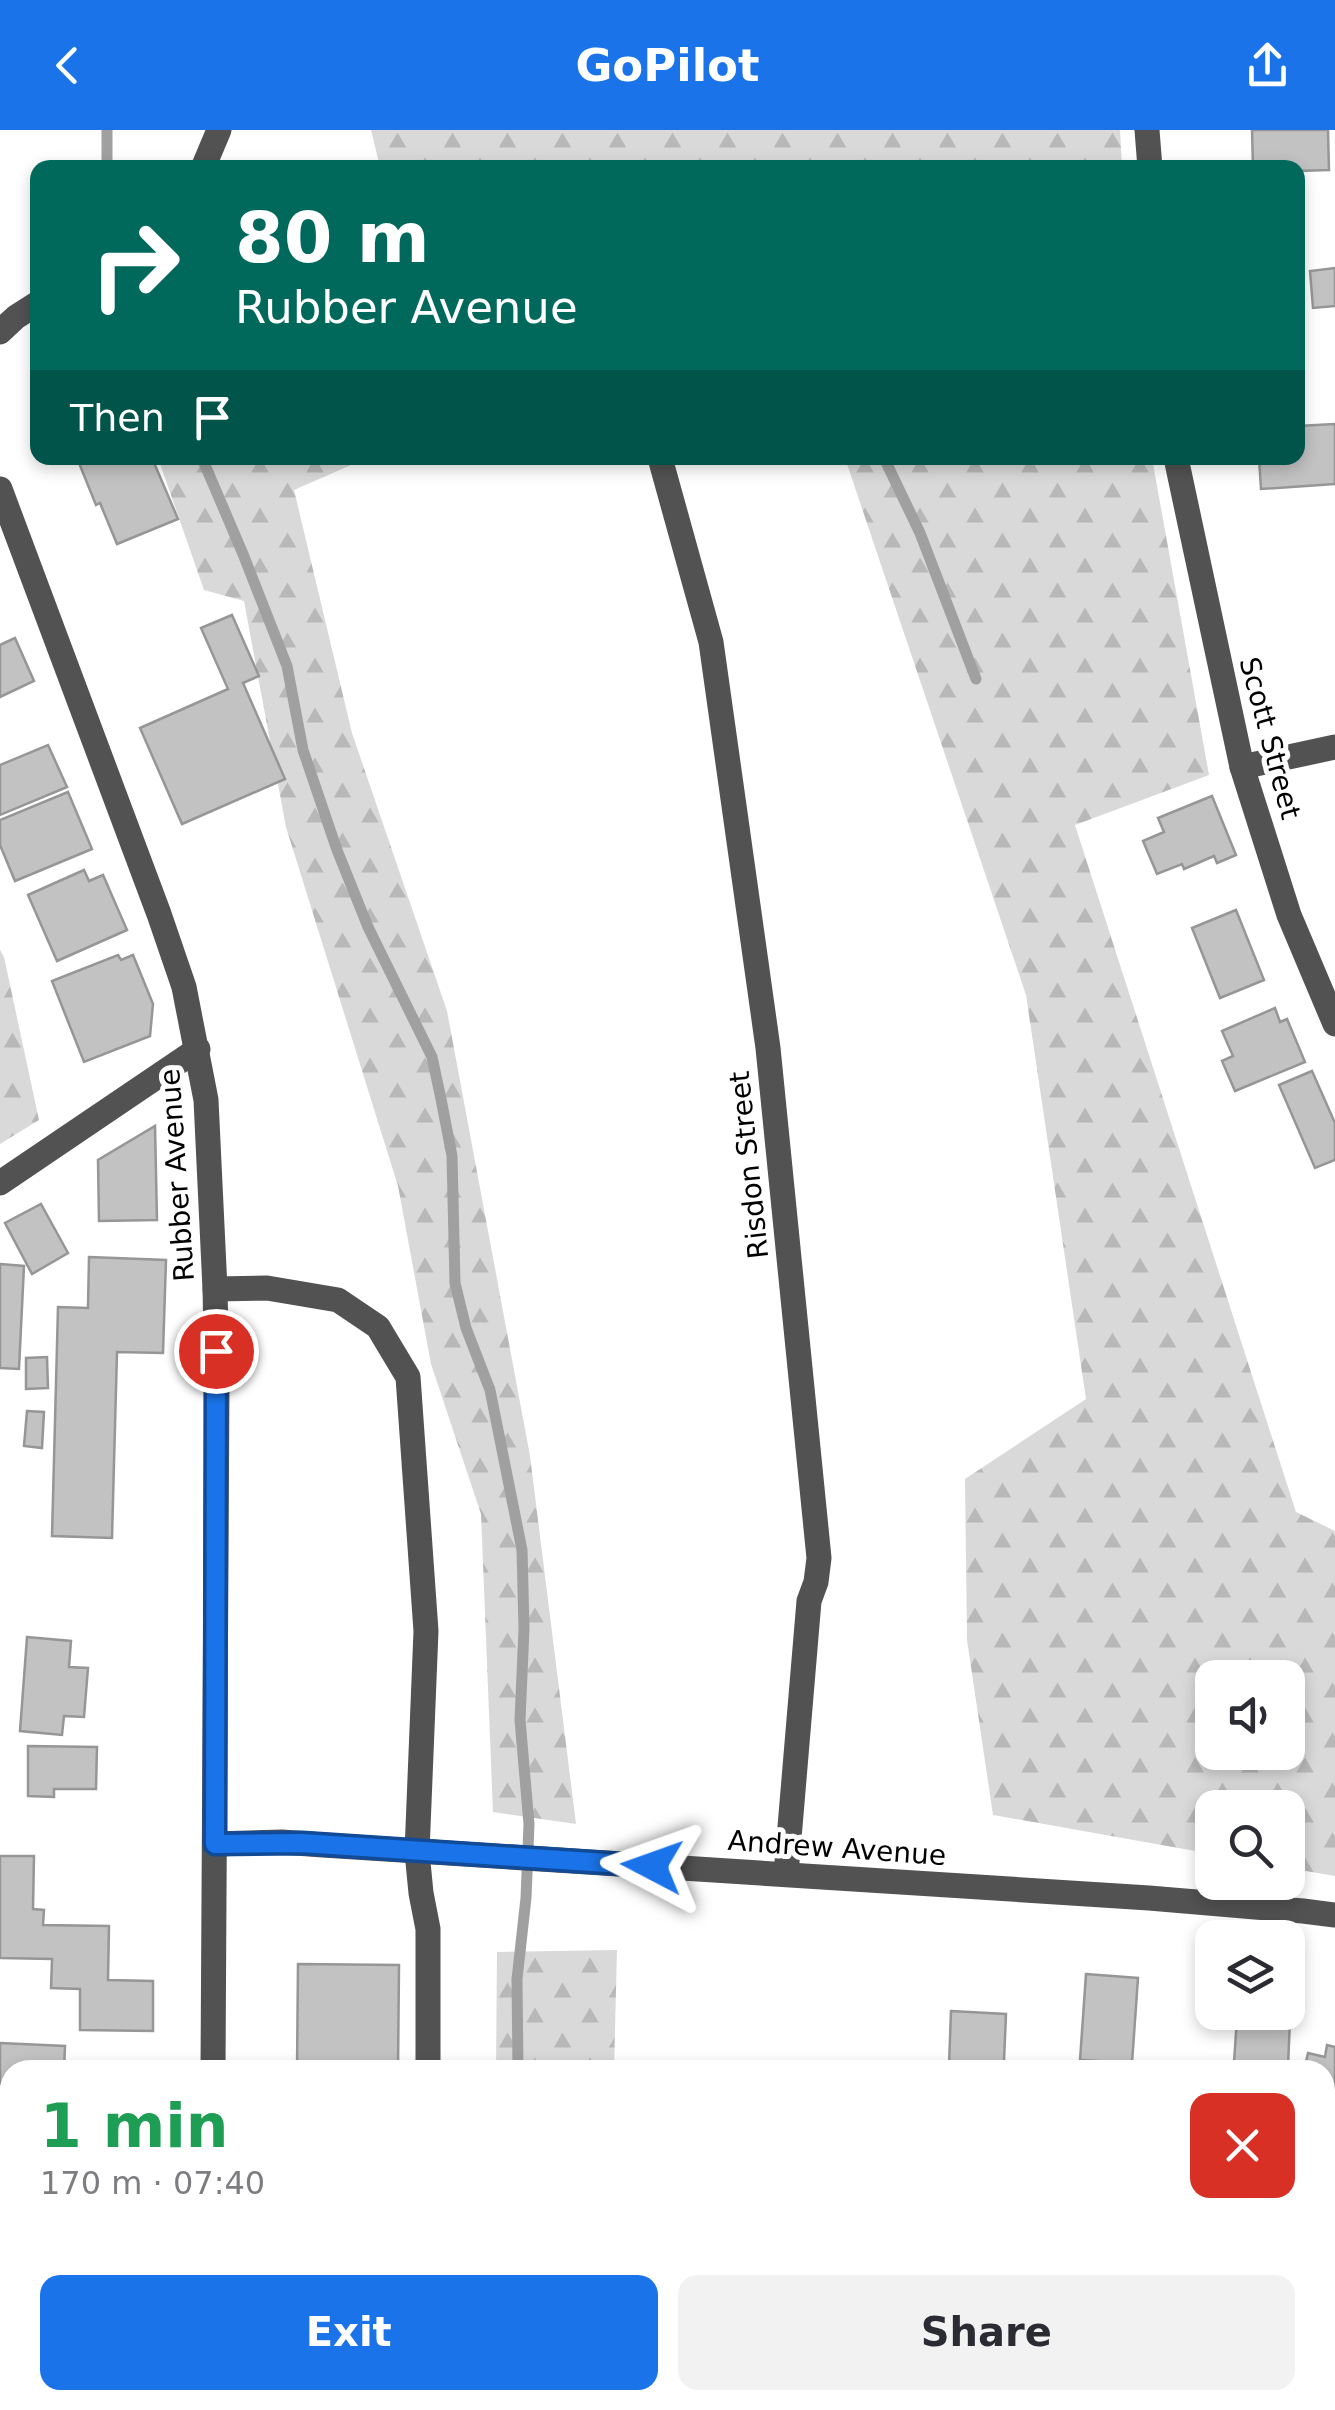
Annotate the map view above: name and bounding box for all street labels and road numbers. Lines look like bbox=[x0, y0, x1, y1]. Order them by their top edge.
street label: Scott Street bbox=[1233, 653, 1307, 823]
street label: Rubber Avenue bbox=[153, 1068, 201, 1282]
street label: Risdon Street bbox=[723, 1070, 775, 1260]
street label: Andrew Avenue bbox=[727, 1824, 947, 1872]

